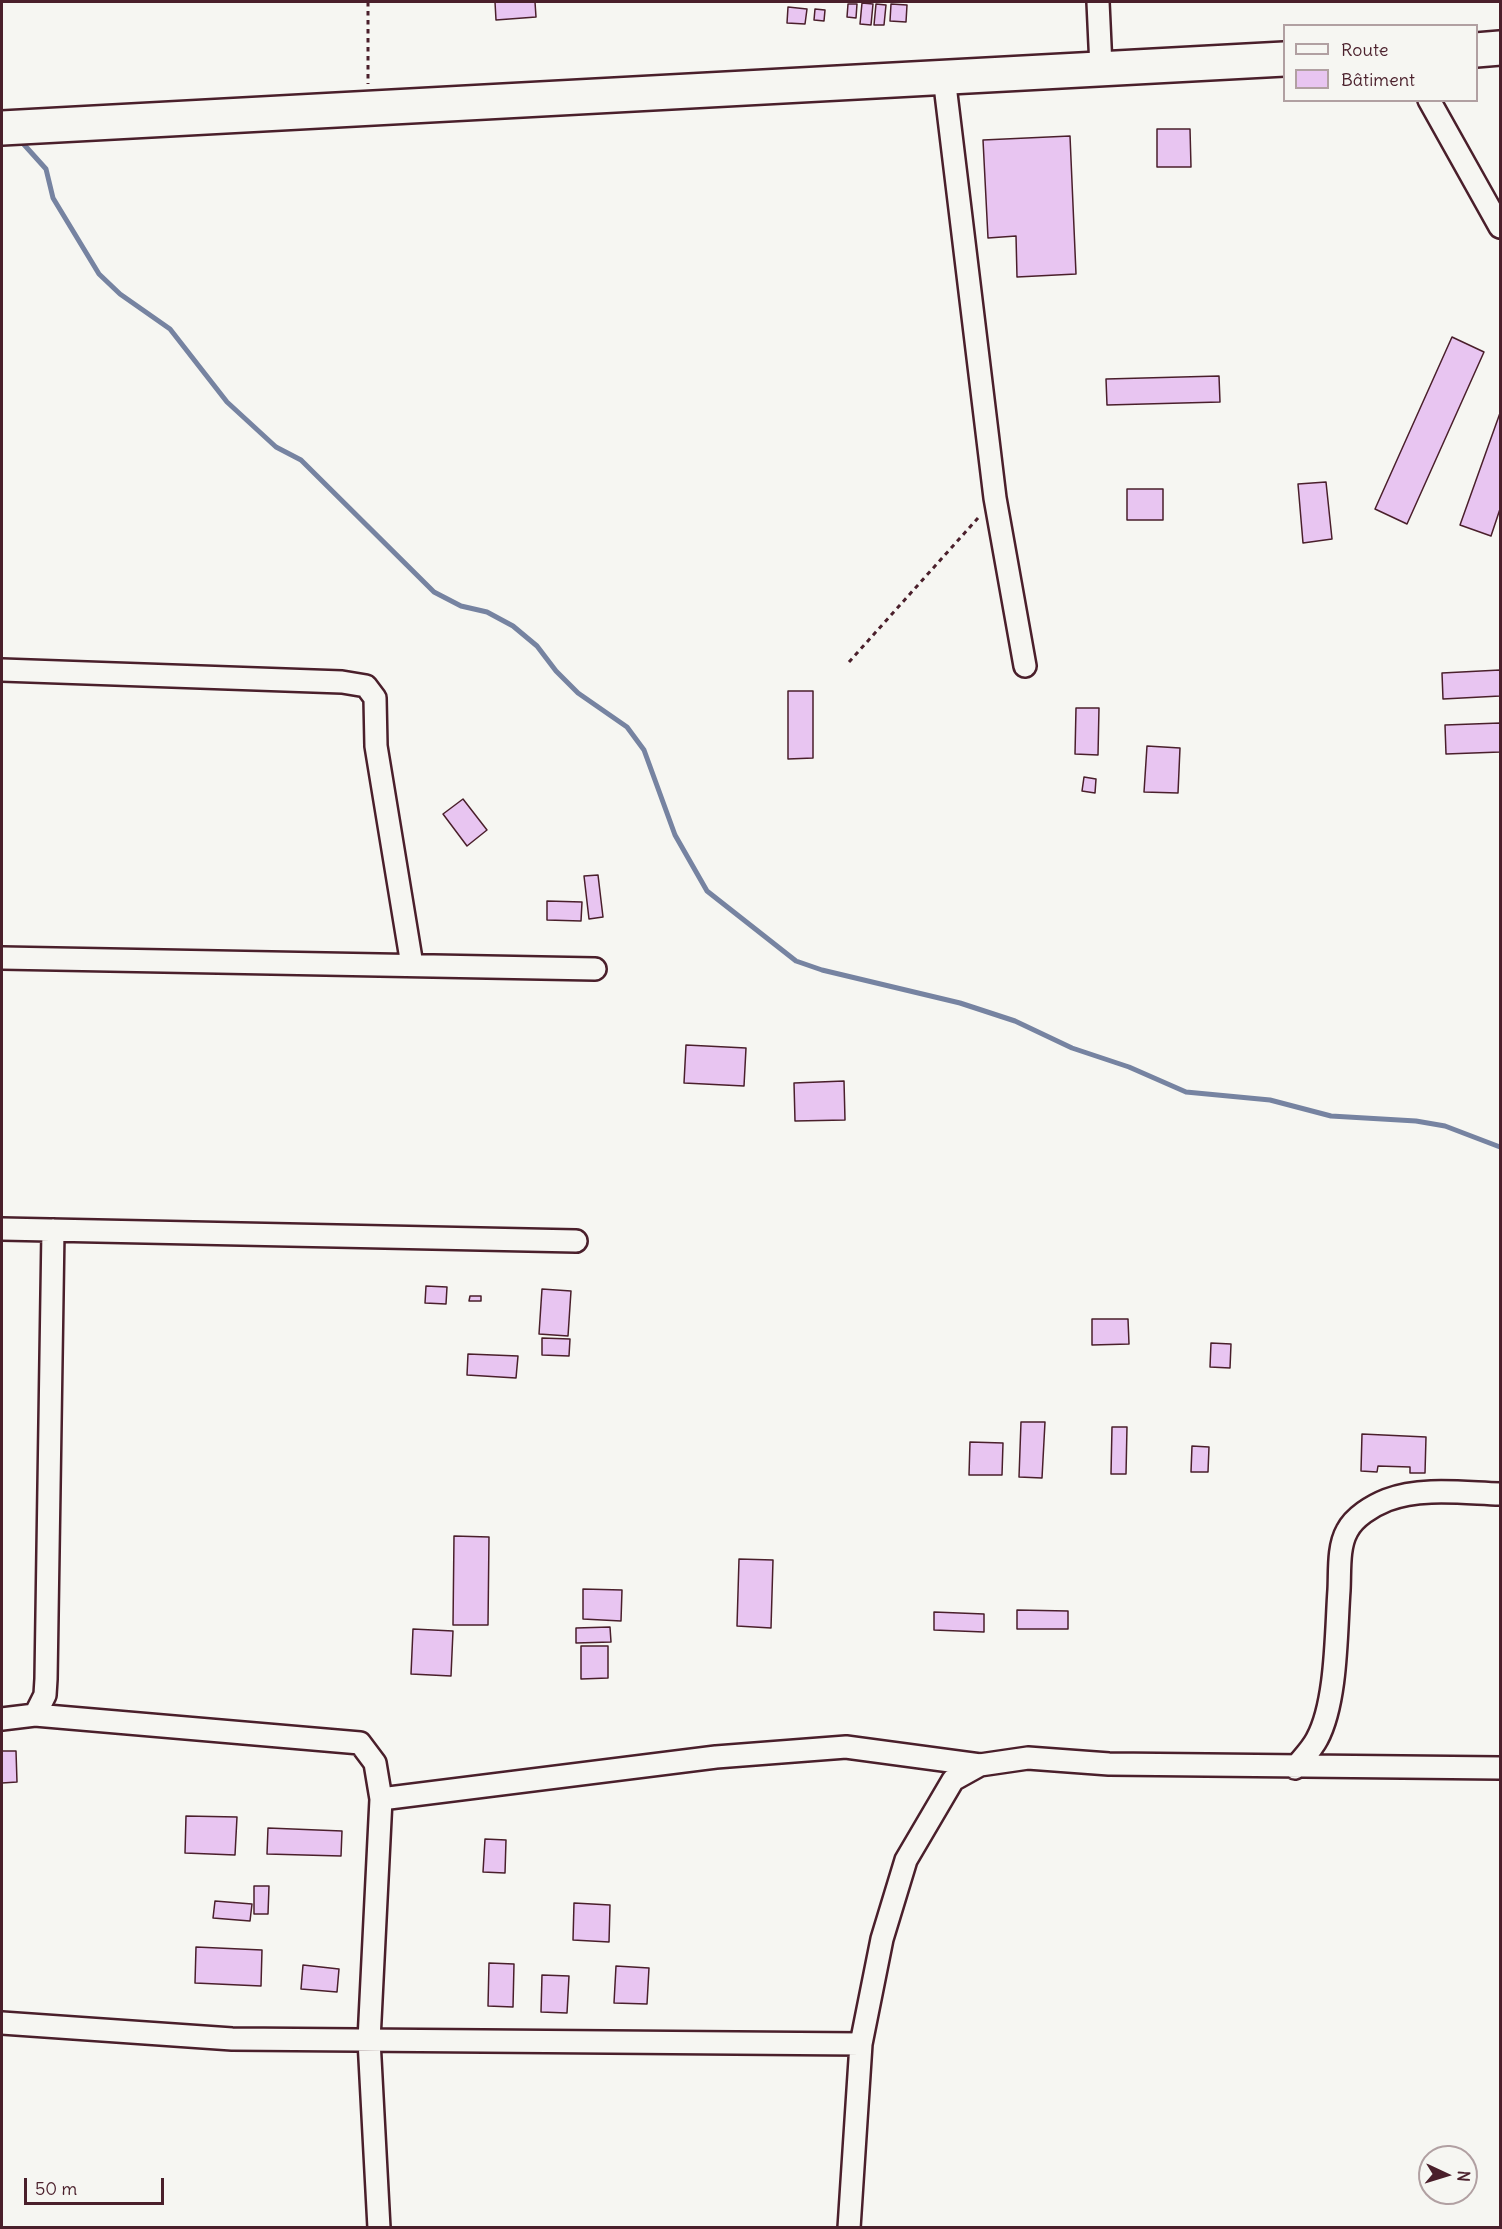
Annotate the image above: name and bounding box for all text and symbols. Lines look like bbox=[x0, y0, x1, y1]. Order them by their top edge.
legend bbox=[1283, 24, 1478, 102]
text: Route bbox=[1341, 38, 1389, 61]
text: Bâtiment bbox=[1341, 68, 1415, 91]
north arrow bbox=[1418, 2145, 1478, 2205]
scale bar bbox=[27, 2166, 166, 2204]
text: N bbox=[1454, 2170, 1474, 2182]
text: 50 m bbox=[35, 2177, 77, 2200]

